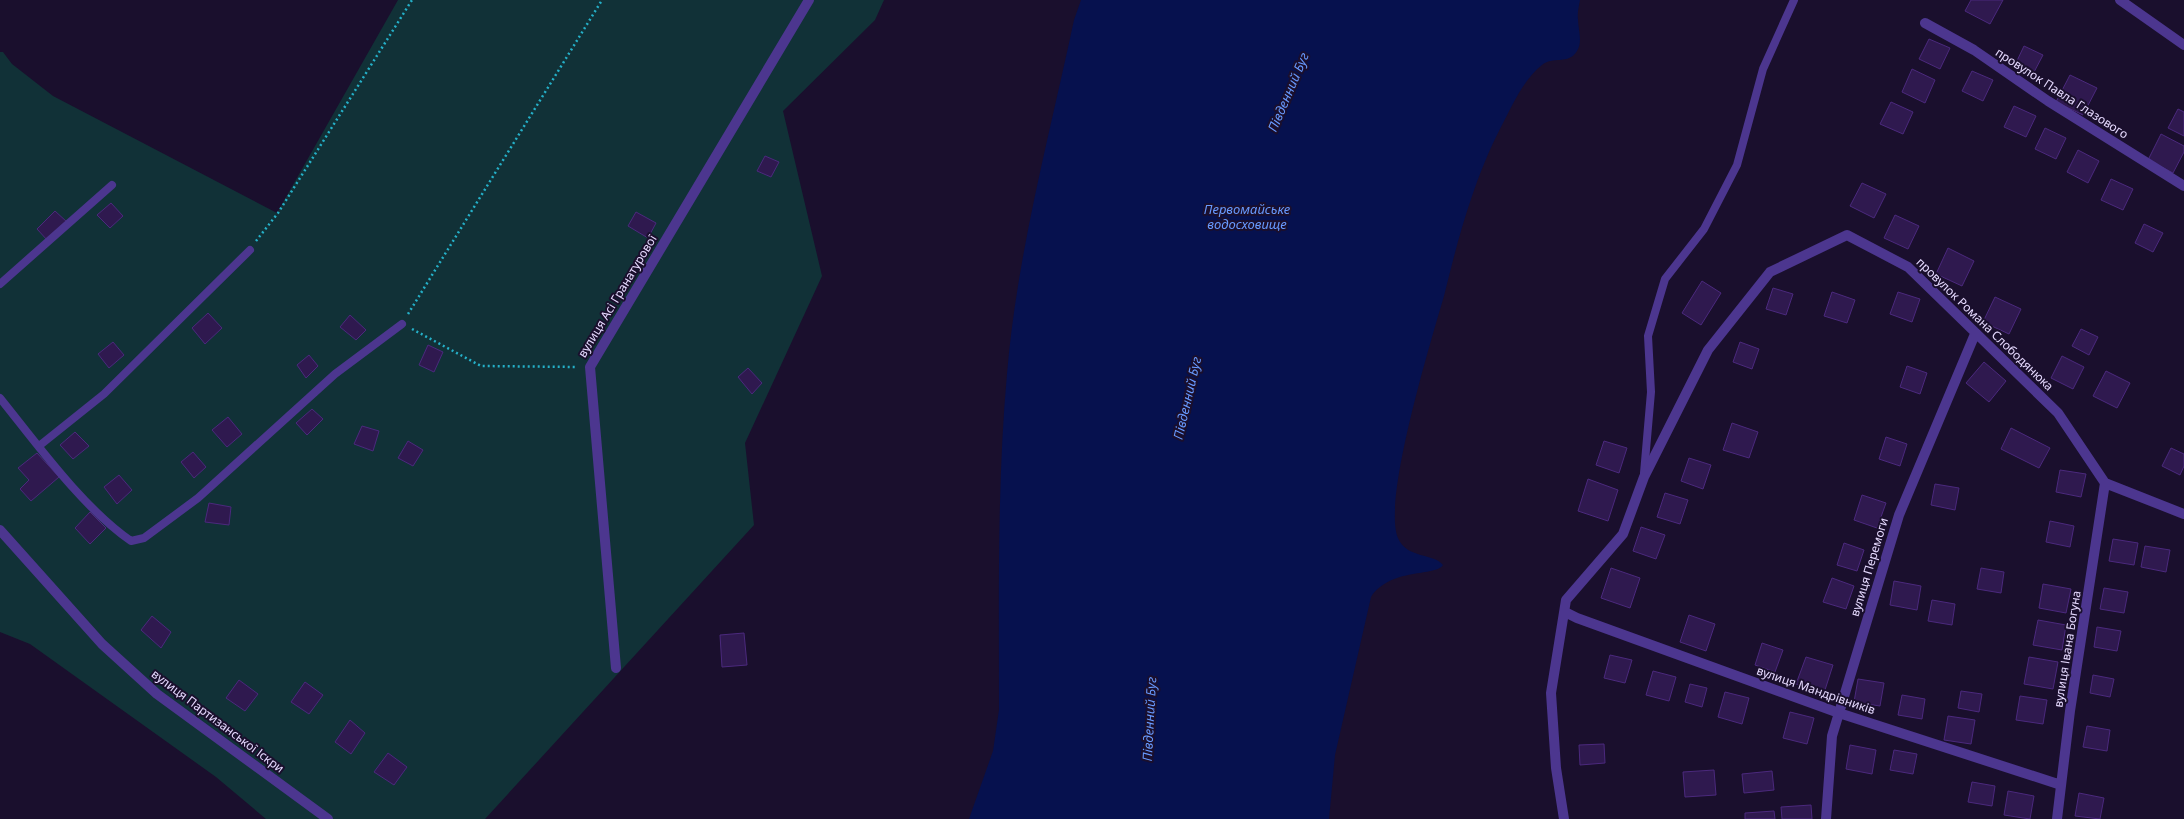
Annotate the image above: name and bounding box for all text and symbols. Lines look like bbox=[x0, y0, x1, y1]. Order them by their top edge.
street label: провулок Павла Глазового bbox=[1992, 44, 2132, 142]
water label: Південний Буг bbox=[1263, 50, 1313, 134]
water label: Первомайське водосховище bbox=[1204, 200, 1291, 233]
street label: вулиця Асі Гранатурової bbox=[574, 231, 660, 361]
street label: провулок Романа Слободянюка bbox=[1913, 254, 2057, 394]
water label: Південний Буг bbox=[1169, 355, 1205, 441]
street label: вулиця Перемоги bbox=[1846, 516, 1892, 618]
street label: вулиця Івана Богуна bbox=[2049, 589, 2085, 709]
street label: вулиця Мандрівників bbox=[1754, 662, 1878, 718]
street label: вулиця Партизанської Іскри bbox=[148, 665, 288, 777]
water label: Південний Буг bbox=[1138, 676, 1160, 762]

